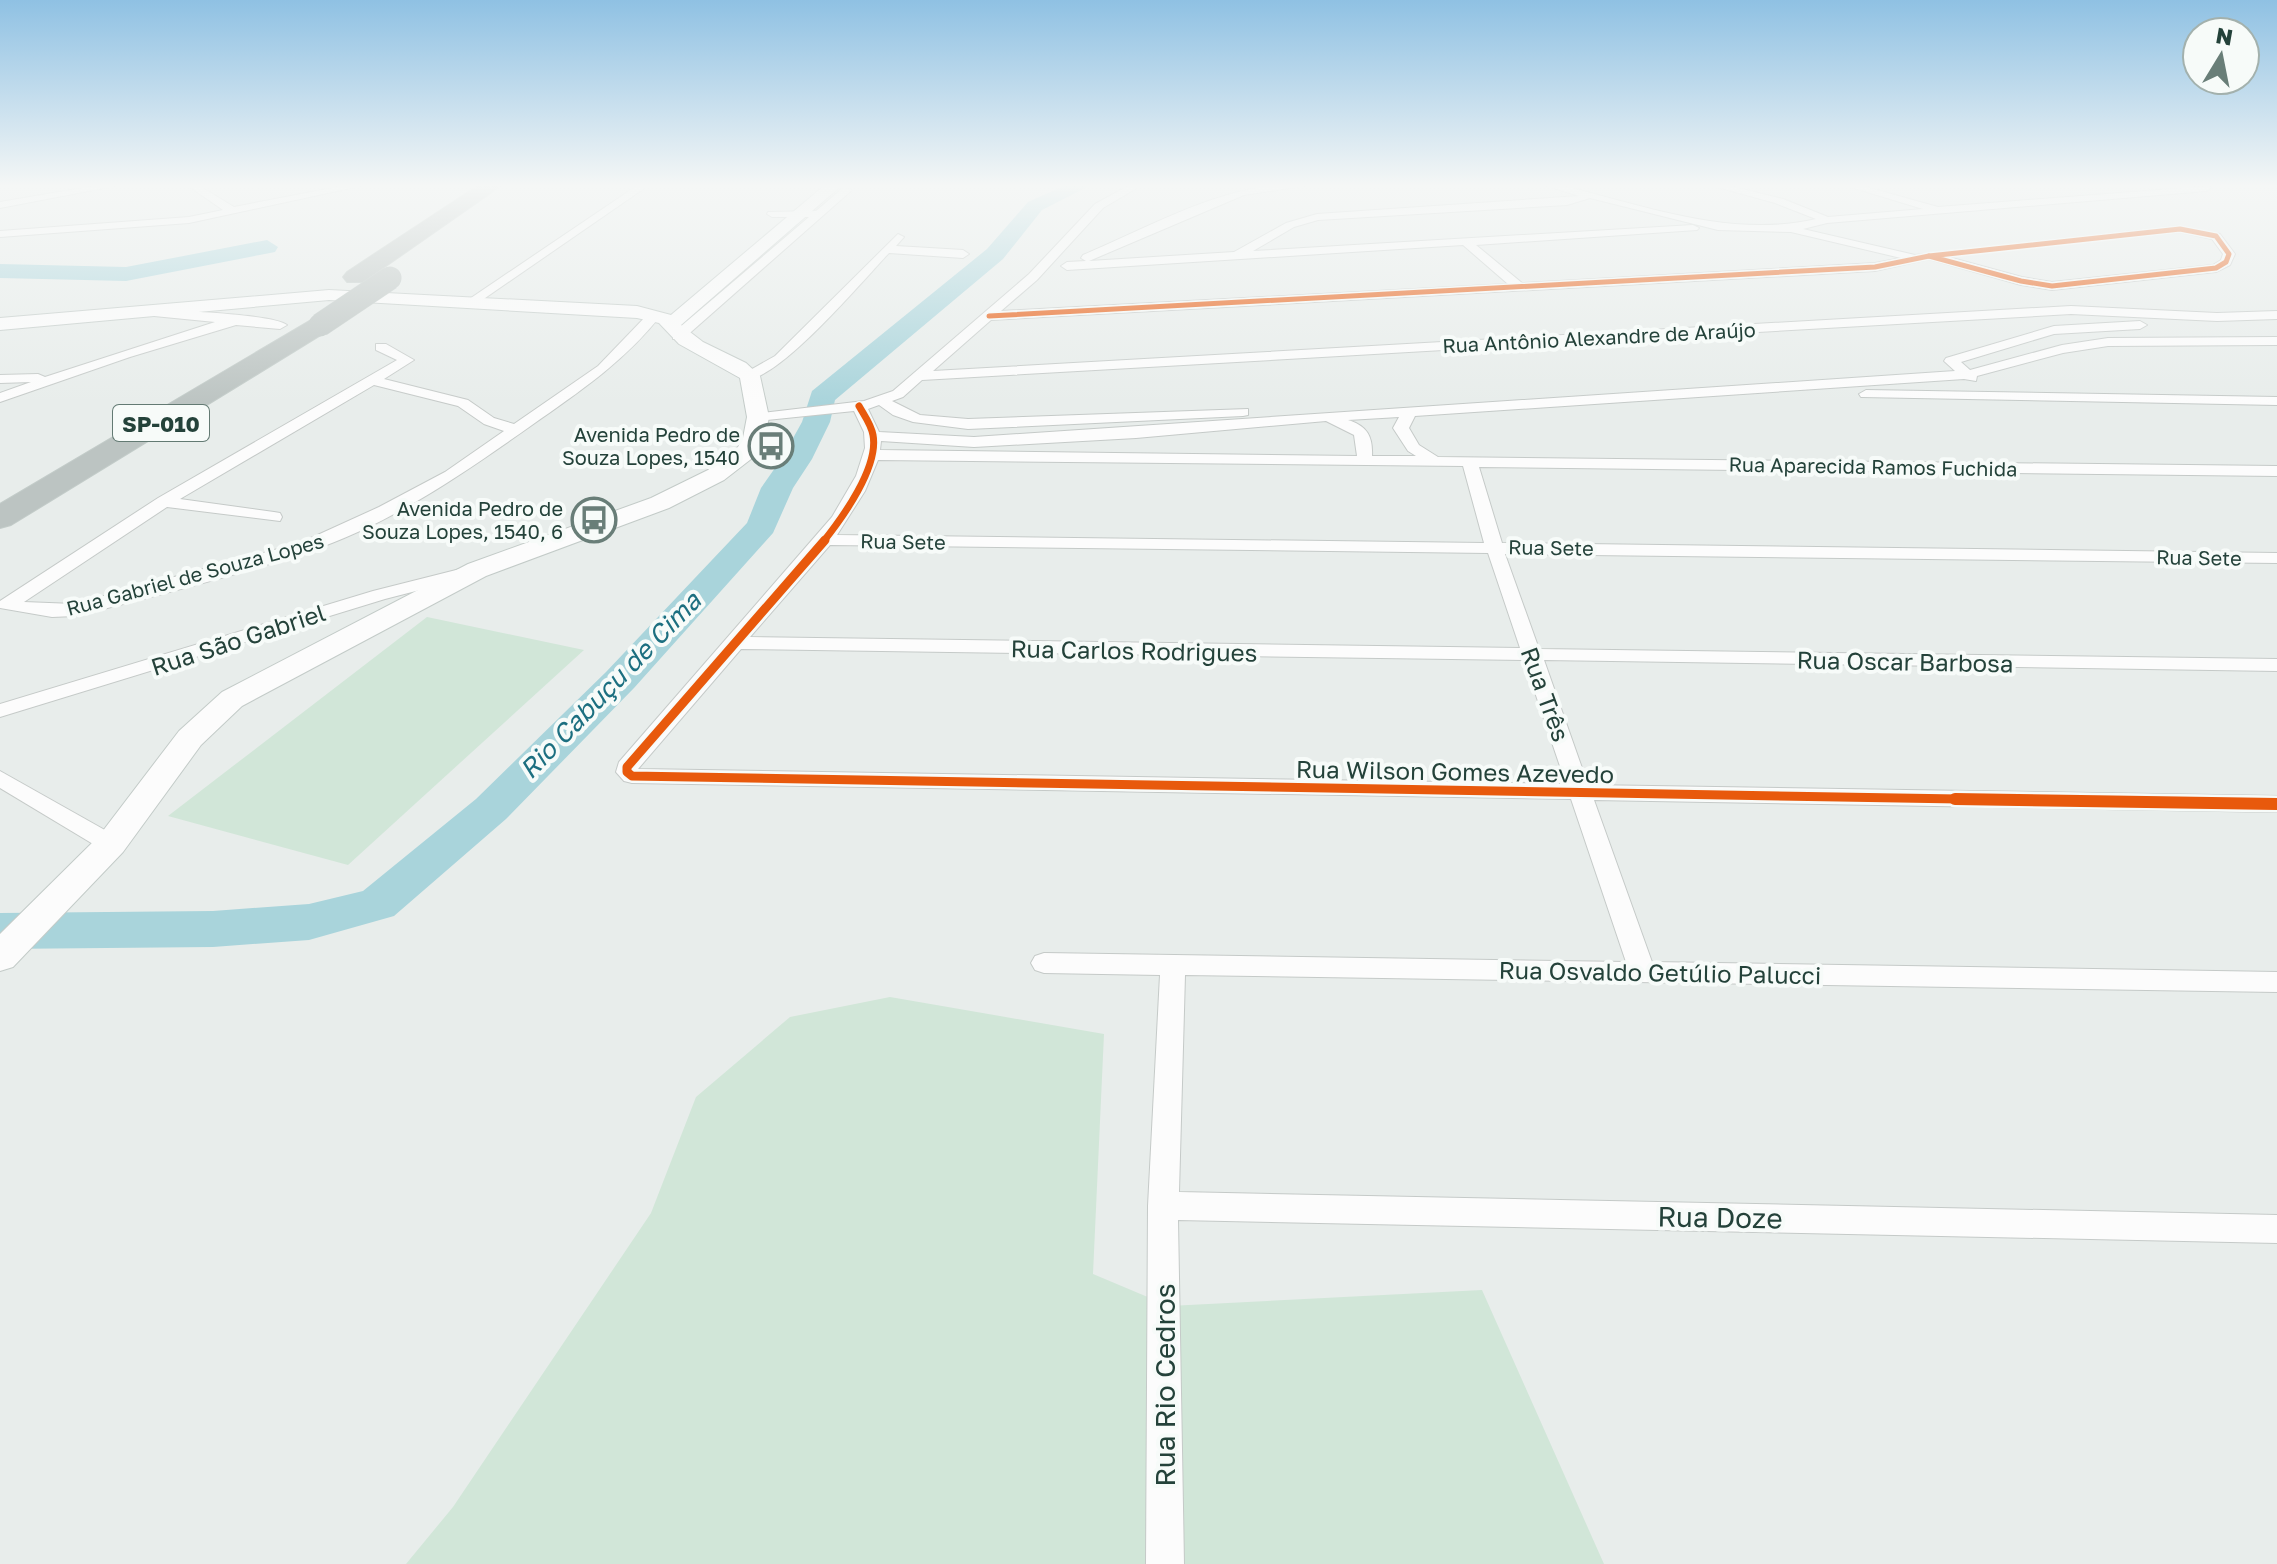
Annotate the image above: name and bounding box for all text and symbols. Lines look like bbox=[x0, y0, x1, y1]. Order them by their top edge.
north arrow bbox=[2181, 16, 2261, 96]
text: N bbox=[2214, 21, 2235, 51]
street label: Rua Antônio Alexandre de Araújo bbox=[1442, 317, 1756, 357]
road number: SP-010 bbox=[113, 405, 209, 441]
place label: Avenida Pedro de Souza Lopes, 1540 bbox=[562, 422, 740, 469]
bus stop icon: Avenida Pedro de Souza Lopes, 1540 bbox=[747, 422, 795, 470]
street label: Rua Aparecida Ramos Fuchida bbox=[1728, 451, 2018, 481]
place label: Avenida Pedro de Souza Lopes, 1540, 6 bbox=[362, 496, 563, 543]
bus stop icon: Avenida Pedro de Souza Lopes, 1540, 6 bbox=[570, 496, 618, 544]
street label: Rua Gabriel de Souza Lopes bbox=[64, 528, 326, 620]
street label: Rua Sete bbox=[860, 528, 946, 554]
street label: Rua Sete bbox=[1508, 534, 1594, 560]
street label: Rua Sete bbox=[2156, 544, 2242, 570]
water label: Rio Cabuçu de Cima bbox=[513, 584, 708, 785]
street label: Rua São Gabriel bbox=[147, 597, 329, 681]
street label: Rua Carlos Rodrigues bbox=[1010, 633, 1258, 667]
street label: Rua Três bbox=[1516, 643, 1576, 745]
street label: Rua Oscar Barbosa bbox=[1796, 645, 2014, 677]
street label: Rua Wilson Gomes Azevedo bbox=[1296, 754, 1614, 788]
street label: Rua Osvaldo Getúlio Palucci bbox=[1498, 955, 1822, 989]
street label: Rua Doze bbox=[1657, 1199, 1783, 1235]
street label: Rua Rio Cedros bbox=[1148, 1283, 1181, 1487]

